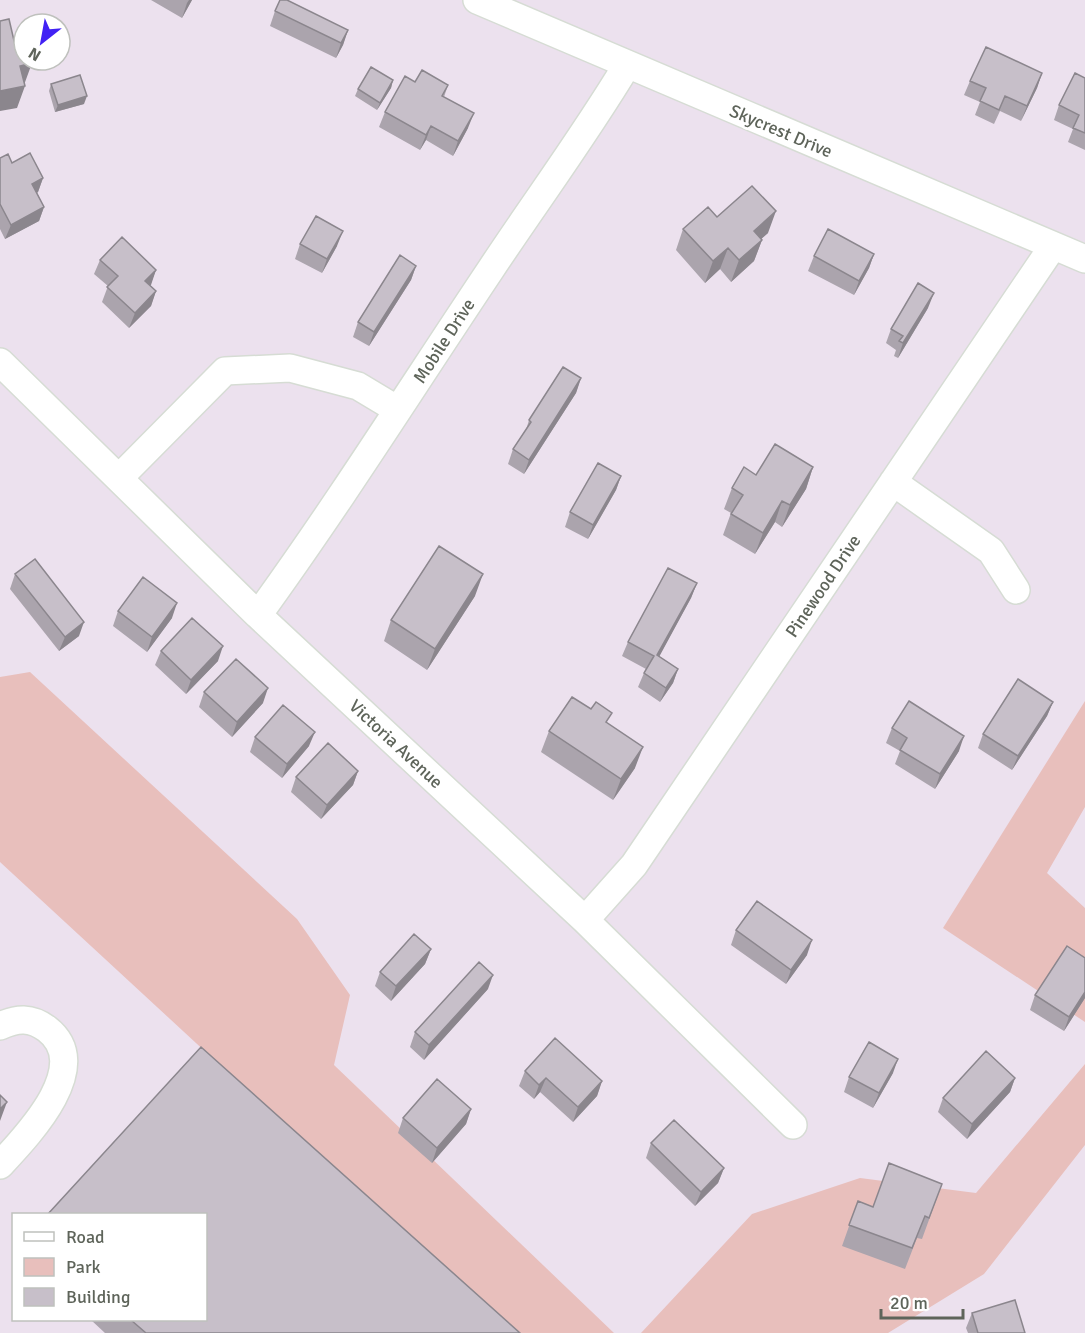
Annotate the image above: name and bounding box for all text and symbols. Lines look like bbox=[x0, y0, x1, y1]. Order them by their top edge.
north arrow bbox=[12, 12, 72, 72]
text: N bbox=[25, 43, 45, 65]
street label: Skycrest Drive bbox=[726, 100, 836, 162]
street label: Mobile Drive bbox=[408, 294, 480, 388]
street label: Pinewood Drive bbox=[781, 531, 865, 641]
street label: Victoria Avenue bbox=[344, 695, 448, 793]
legend bbox=[12, 1213, 207, 1321]
text: Road bbox=[66, 1226, 105, 1248]
text: Park bbox=[66, 1256, 101, 1278]
scale bar bbox=[881, 1282, 964, 1320]
text: Building bbox=[66, 1286, 130, 1308]
text: 20 m bbox=[890, 1292, 928, 1314]

